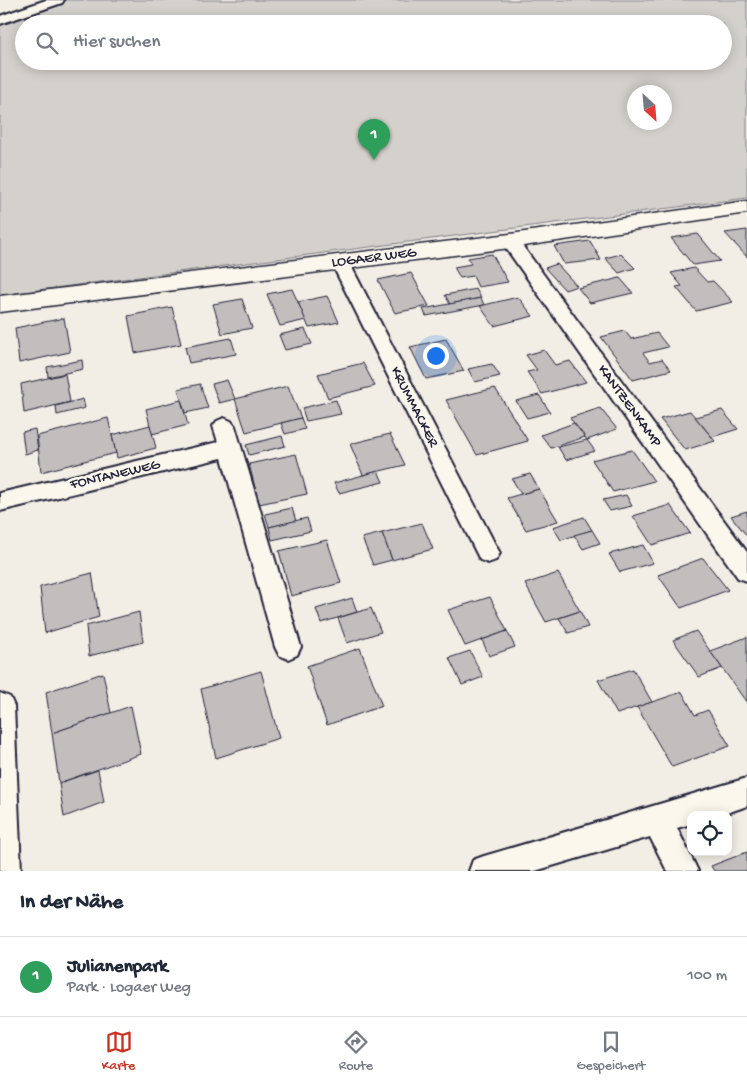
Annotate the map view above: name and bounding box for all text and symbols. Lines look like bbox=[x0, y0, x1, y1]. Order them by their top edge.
search box bbox=[15, 15, 732, 70]
icon: search bbox=[33, 29, 61, 57]
text: Hier suchen bbox=[73, 31, 160, 54]
north arrow bbox=[627, 85, 672, 130]
pin: 1 bbox=[358, 119, 390, 160]
street label: LOGAER WEG bbox=[331, 244, 418, 272]
your location bbox=[423, 343, 449, 369]
street label: KANTZENKAMP bbox=[593, 361, 665, 451]
street label: KRUMMACKER bbox=[386, 364, 443, 451]
street label: FONTANEWEG bbox=[67, 456, 162, 494]
map controls bbox=[687, 811, 732, 856]
button: locate bbox=[687, 811, 732, 856]
text: In der Nähe bbox=[20, 891, 123, 916]
text: Julianenpark bbox=[67, 956, 168, 979]
text: 1 bbox=[33, 967, 39, 986]
text: 100 m bbox=[687, 967, 727, 986]
text: Park · Logaer Weg bbox=[67, 979, 191, 998]
tab: Karte bbox=[102, 1028, 135, 1075]
tab: Route bbox=[339, 1028, 373, 1075]
tab: Gespeichert bbox=[577, 1028, 645, 1075]

